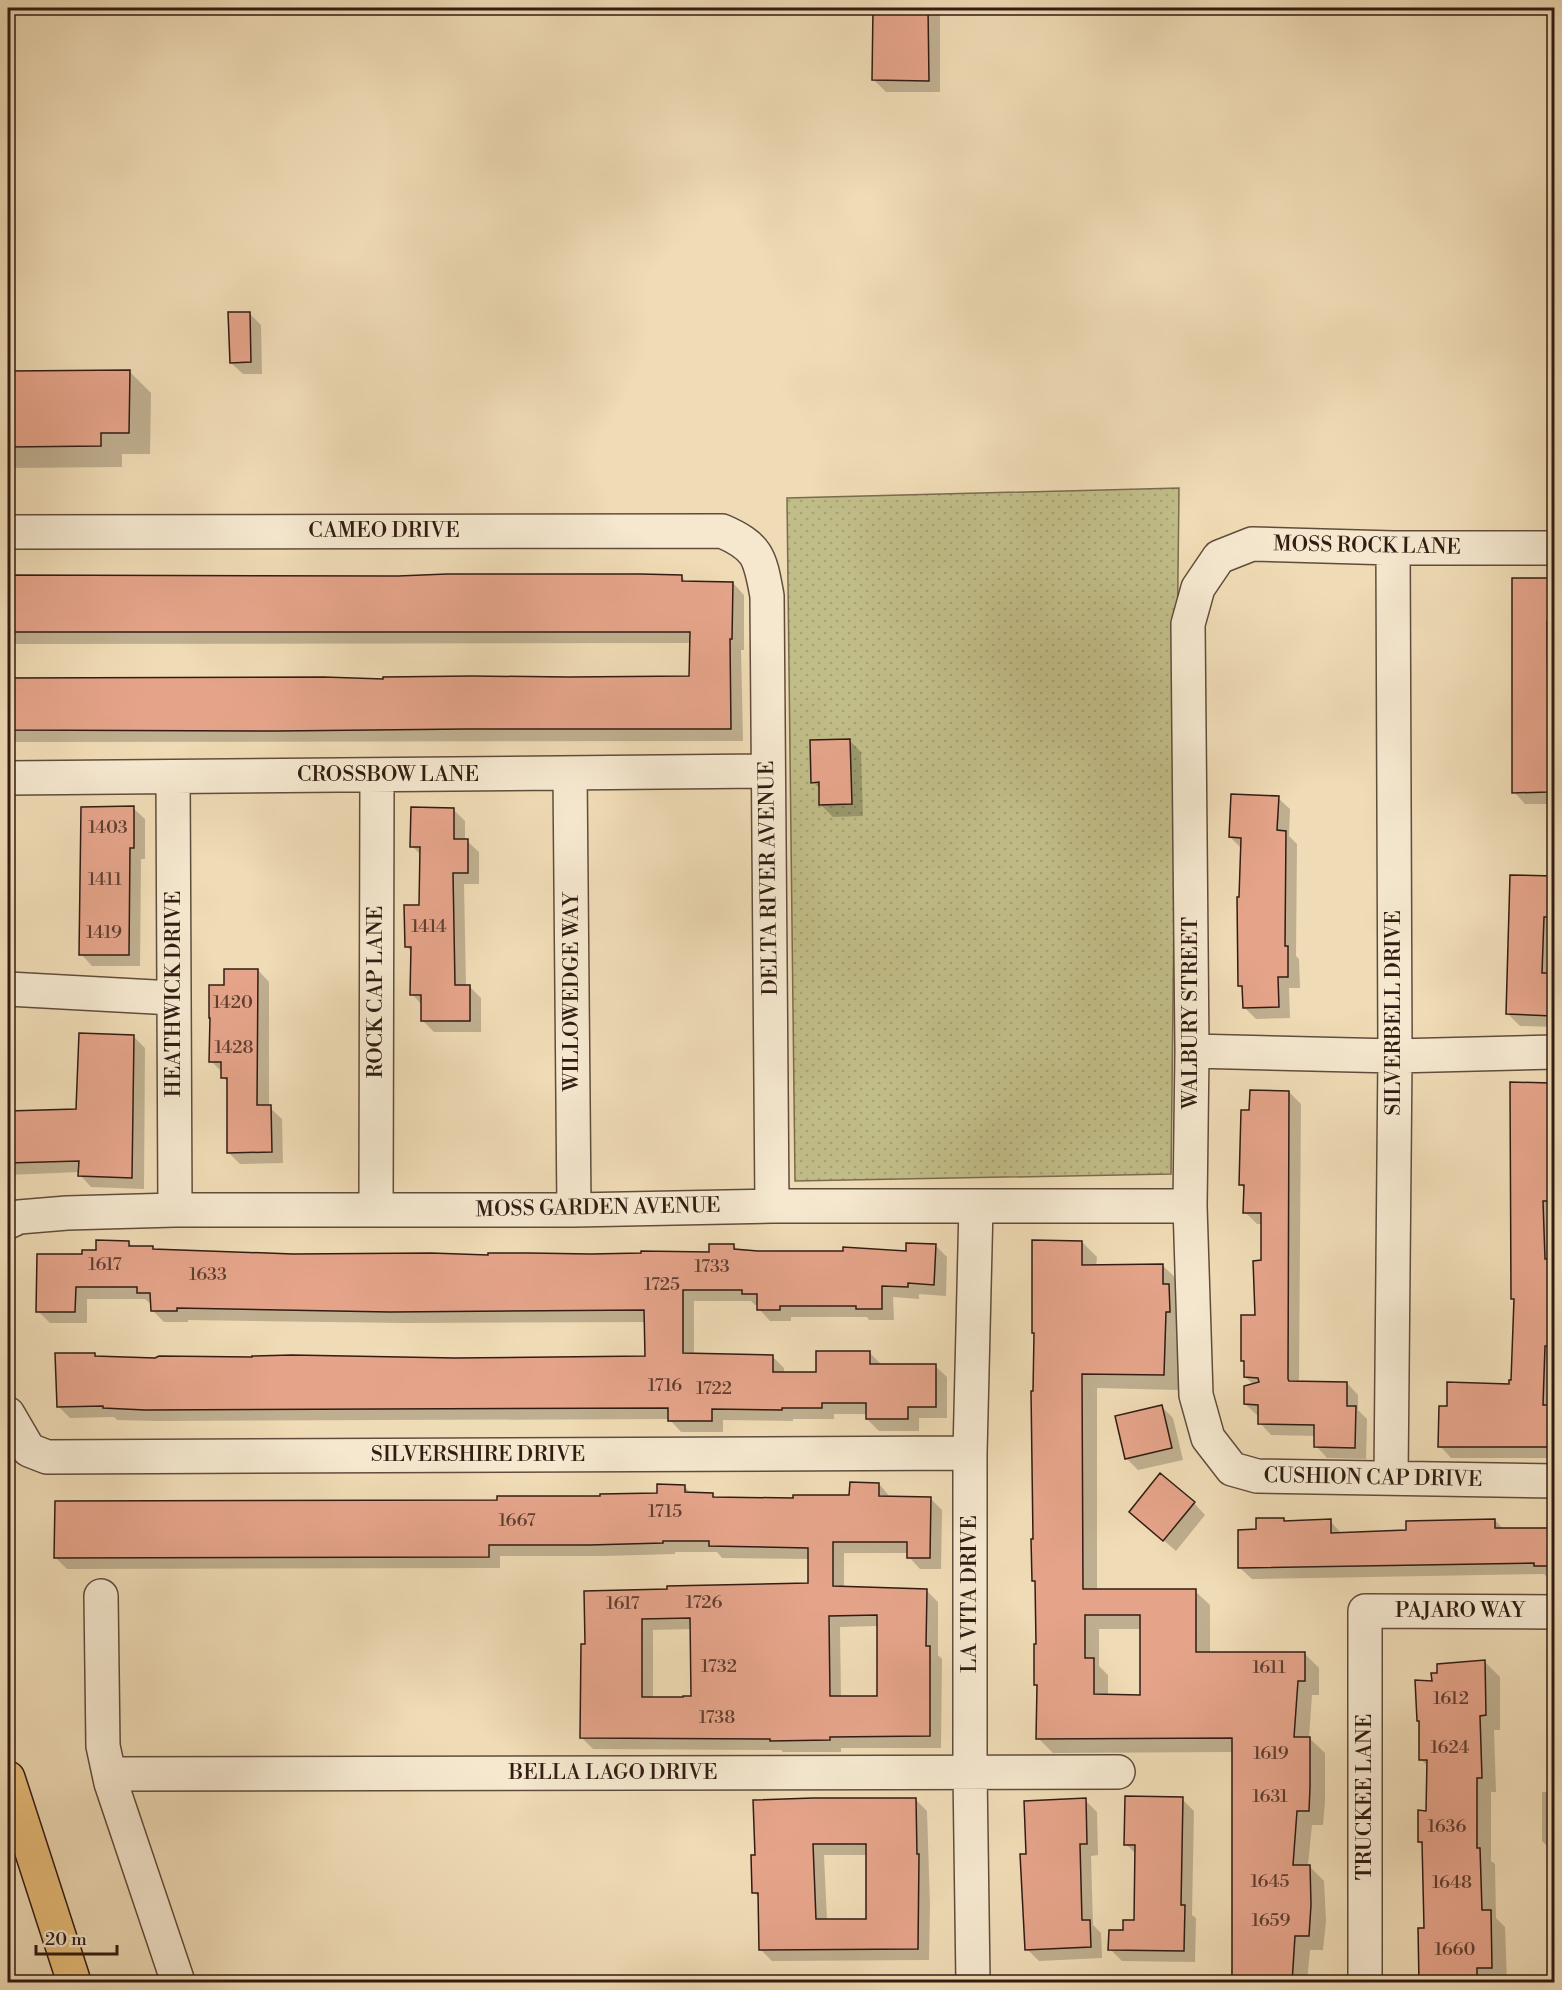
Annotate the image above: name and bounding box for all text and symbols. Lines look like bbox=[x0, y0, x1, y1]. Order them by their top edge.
street label: CAMEO DRIVE bbox=[308, 518, 460, 544]
street label: MOSS ROCK LANE bbox=[1273, 531, 1461, 561]
street label: DELTA RIVER AVENUE bbox=[754, 760, 784, 996]
street label: CROSSBOW LANE bbox=[297, 762, 479, 788]
house number: 1403 bbox=[88, 816, 128, 839]
house number: 1411 bbox=[88, 868, 122, 891]
street label: HEATHWICK DRIVE bbox=[161, 891, 187, 1097]
street label: WILLOWEDGE WAY bbox=[559, 891, 585, 1093]
street label: ROCK CAP LANE bbox=[363, 906, 389, 1078]
street label: SILVERBELL DRIVE bbox=[1381, 910, 1407, 1116]
house number: 1414 bbox=[411, 915, 447, 938]
street label: WALBURY STREET bbox=[1178, 917, 1204, 1110]
house number: 1419 bbox=[86, 921, 122, 944]
house number: 1420 bbox=[213, 991, 253, 1014]
house number: 1428 bbox=[214, 1036, 254, 1059]
street label: MOSS GARDEN AVENUE bbox=[475, 1193, 721, 1223]
house number: 1617 bbox=[88, 1253, 122, 1276]
house number: 1733 bbox=[694, 1255, 730, 1278]
house number: 1633 bbox=[189, 1263, 227, 1286]
house number: 1725 bbox=[644, 1273, 680, 1296]
house number: 1716 bbox=[648, 1374, 682, 1397]
house number: 1722 bbox=[696, 1377, 732, 1400]
street label: SILVERSHIRE DRIVE bbox=[371, 1442, 585, 1468]
street label: CUSHION CAP DRIVE bbox=[1263, 1463, 1483, 1493]
house number: 1715 bbox=[648, 1500, 682, 1523]
house number: 1667 bbox=[498, 1509, 536, 1532]
street label: LA VITA DRIVE bbox=[957, 1515, 983, 1673]
house number: 1726 bbox=[686, 1591, 723, 1614]
house number: 1617 bbox=[606, 1592, 640, 1615]
street label: PAJARO WAY bbox=[1395, 1598, 1526, 1624]
house number: 1732 bbox=[701, 1655, 737, 1678]
house number: 1611 bbox=[1252, 1656, 1286, 1679]
house number: 1612 bbox=[1433, 1687, 1469, 1710]
house number: 1738 bbox=[699, 1706, 735, 1729]
street label: TRUCKEE LANE bbox=[1352, 1714, 1378, 1880]
house number: 1624 bbox=[1430, 1736, 1470, 1759]
house number: 1619 bbox=[1253, 1742, 1289, 1765]
street label: BELLA LAGO DRIVE bbox=[507, 1760, 718, 1786]
house number: 1631 bbox=[1252, 1785, 1288, 1808]
house number: 1636 bbox=[1428, 1815, 1467, 1838]
house number: 1645 bbox=[1250, 1870, 1290, 1893]
house number: 1648 bbox=[1432, 1871, 1472, 1894]
house number: 1659 bbox=[1252, 1909, 1291, 1932]
scale bar bbox=[36, 1918, 117, 1956]
text: 20 m bbox=[45, 1928, 87, 1951]
house number: 1660 bbox=[1435, 1938, 1475, 1961]

